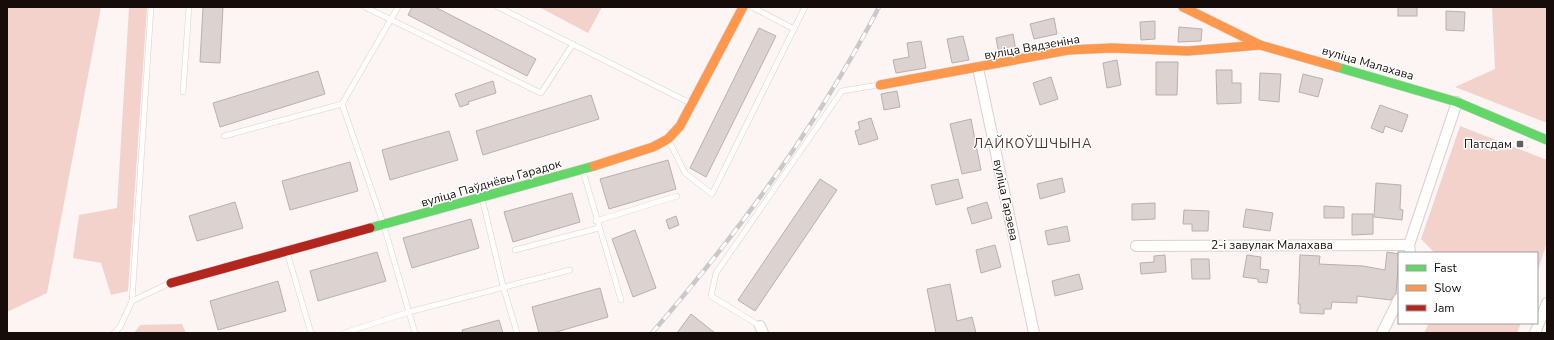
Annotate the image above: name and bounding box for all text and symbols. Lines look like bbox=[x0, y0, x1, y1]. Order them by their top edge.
street label: вуліца Вядзеніна bbox=[983, 31, 1081, 63]
street label: вуліца Малахава bbox=[1320, 42, 1416, 84]
district label: ЛАЙКОЎШЧЫНА bbox=[973, 134, 1093, 153]
place label: Патсдам bbox=[1464, 136, 1512, 152]
marker: Патсдам bbox=[1515, 139, 1525, 149]
street label: вуліца Паўднёвы Гарадок bbox=[419, 155, 564, 211]
street label: вуліца Гарэева bbox=[990, 158, 1022, 242]
street label: 2-і завулак Малахава bbox=[1211, 237, 1333, 253]
legend bbox=[1398, 252, 1538, 324]
text: Fast bbox=[1434, 260, 1457, 276]
text: Slow bbox=[1434, 280, 1462, 296]
text: Jam bbox=[1433, 300, 1455, 316]

